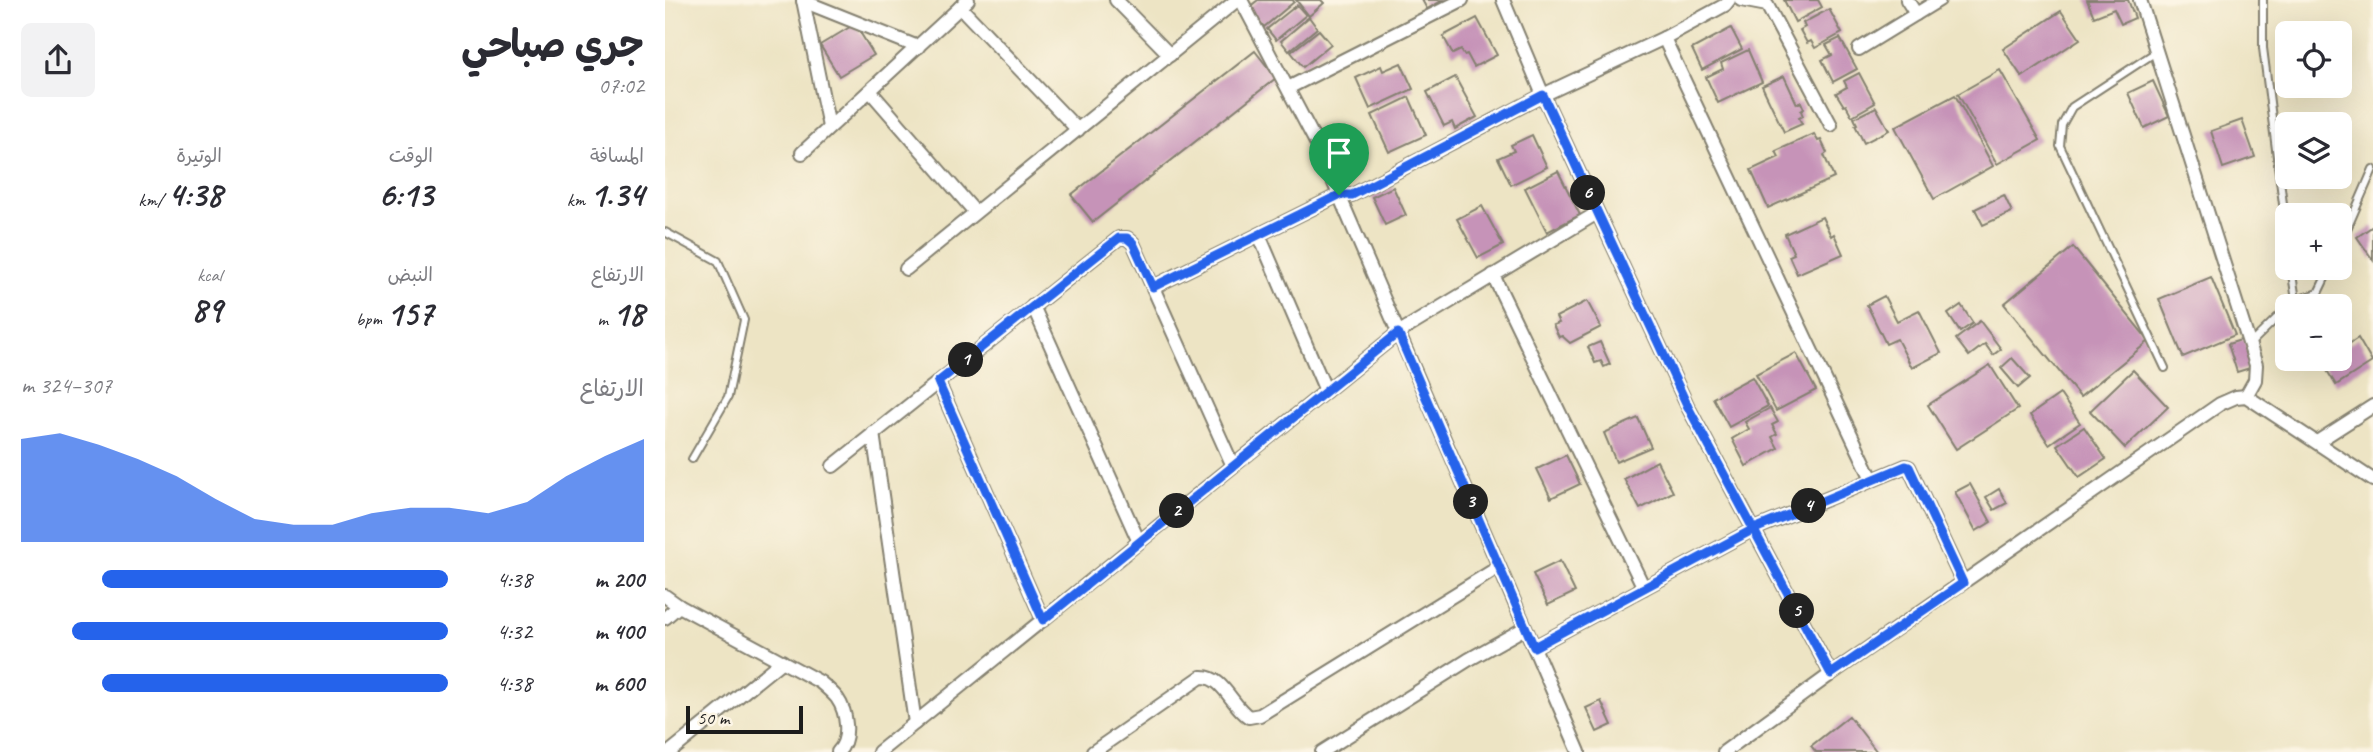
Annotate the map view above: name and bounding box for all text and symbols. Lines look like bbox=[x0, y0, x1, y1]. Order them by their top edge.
text: جري صباحي bbox=[461, 21, 644, 68]
map controls bbox=[2275, 21, 2352, 371]
button: locate bbox=[2275, 21, 2352, 98]
button: share bbox=[21, 23, 95, 97]
text: 07:02 bbox=[598, 71, 644, 100]
button: layers bbox=[2275, 112, 2352, 189]
pin bbox=[1309, 123, 1369, 195]
icon: arrive bbox=[1320, 134, 1358, 172]
text: الوتيرة bbox=[176, 144, 222, 168]
text: الوقت bbox=[389, 144, 433, 168]
text: المسافة bbox=[590, 144, 644, 168]
text: 4:38 bbox=[168, 172, 222, 217]
text: 6:13 bbox=[378, 172, 433, 217]
text: 1.34 bbox=[590, 172, 644, 217]
pin: 6 bbox=[1571, 176, 1605, 210]
text: 6 bbox=[1583, 180, 1592, 204]
text: /km bbox=[138, 188, 168, 212]
text: km bbox=[567, 188, 590, 212]
button: + bbox=[2275, 203, 2352, 280]
text: kcal bbox=[197, 263, 222, 287]
text: النبض bbox=[388, 263, 433, 287]
text: الارتفاع bbox=[591, 263, 644, 287]
text: 89 bbox=[191, 287, 222, 332]
text: 157 bbox=[386, 291, 433, 336]
text: 18 bbox=[612, 291, 644, 336]
button: − bbox=[2275, 294, 2352, 371]
text: bpm bbox=[356, 307, 386, 331]
text: m bbox=[597, 307, 612, 331]
pin: 1 bbox=[949, 342, 983, 378]
text: 1 bbox=[961, 347, 970, 371]
text: 307–324 m bbox=[21, 371, 112, 400]
text: الارتفاع bbox=[580, 374, 644, 403]
pin: 3 bbox=[1453, 484, 1489, 520]
text: 3 bbox=[1466, 489, 1475, 513]
pin: 4 bbox=[1791, 489, 1827, 524]
text: 4 bbox=[1804, 493, 1813, 517]
pin: 2 bbox=[1159, 494, 1195, 528]
text: 2 bbox=[1172, 498, 1181, 522]
text: 4:38 bbox=[496, 565, 532, 594]
text: 200 m bbox=[594, 565, 644, 594]
pin: 5 bbox=[1779, 594, 1815, 628]
text: 5 bbox=[1792, 598, 1801, 622]
text: 4:32 bbox=[496, 617, 532, 646]
text: 400 m bbox=[594, 617, 644, 646]
text: 4:38 bbox=[496, 669, 532, 698]
text: 600 m bbox=[594, 669, 644, 698]
scale bar bbox=[686, 703, 803, 735]
text: 50 m bbox=[697, 706, 729, 730]

